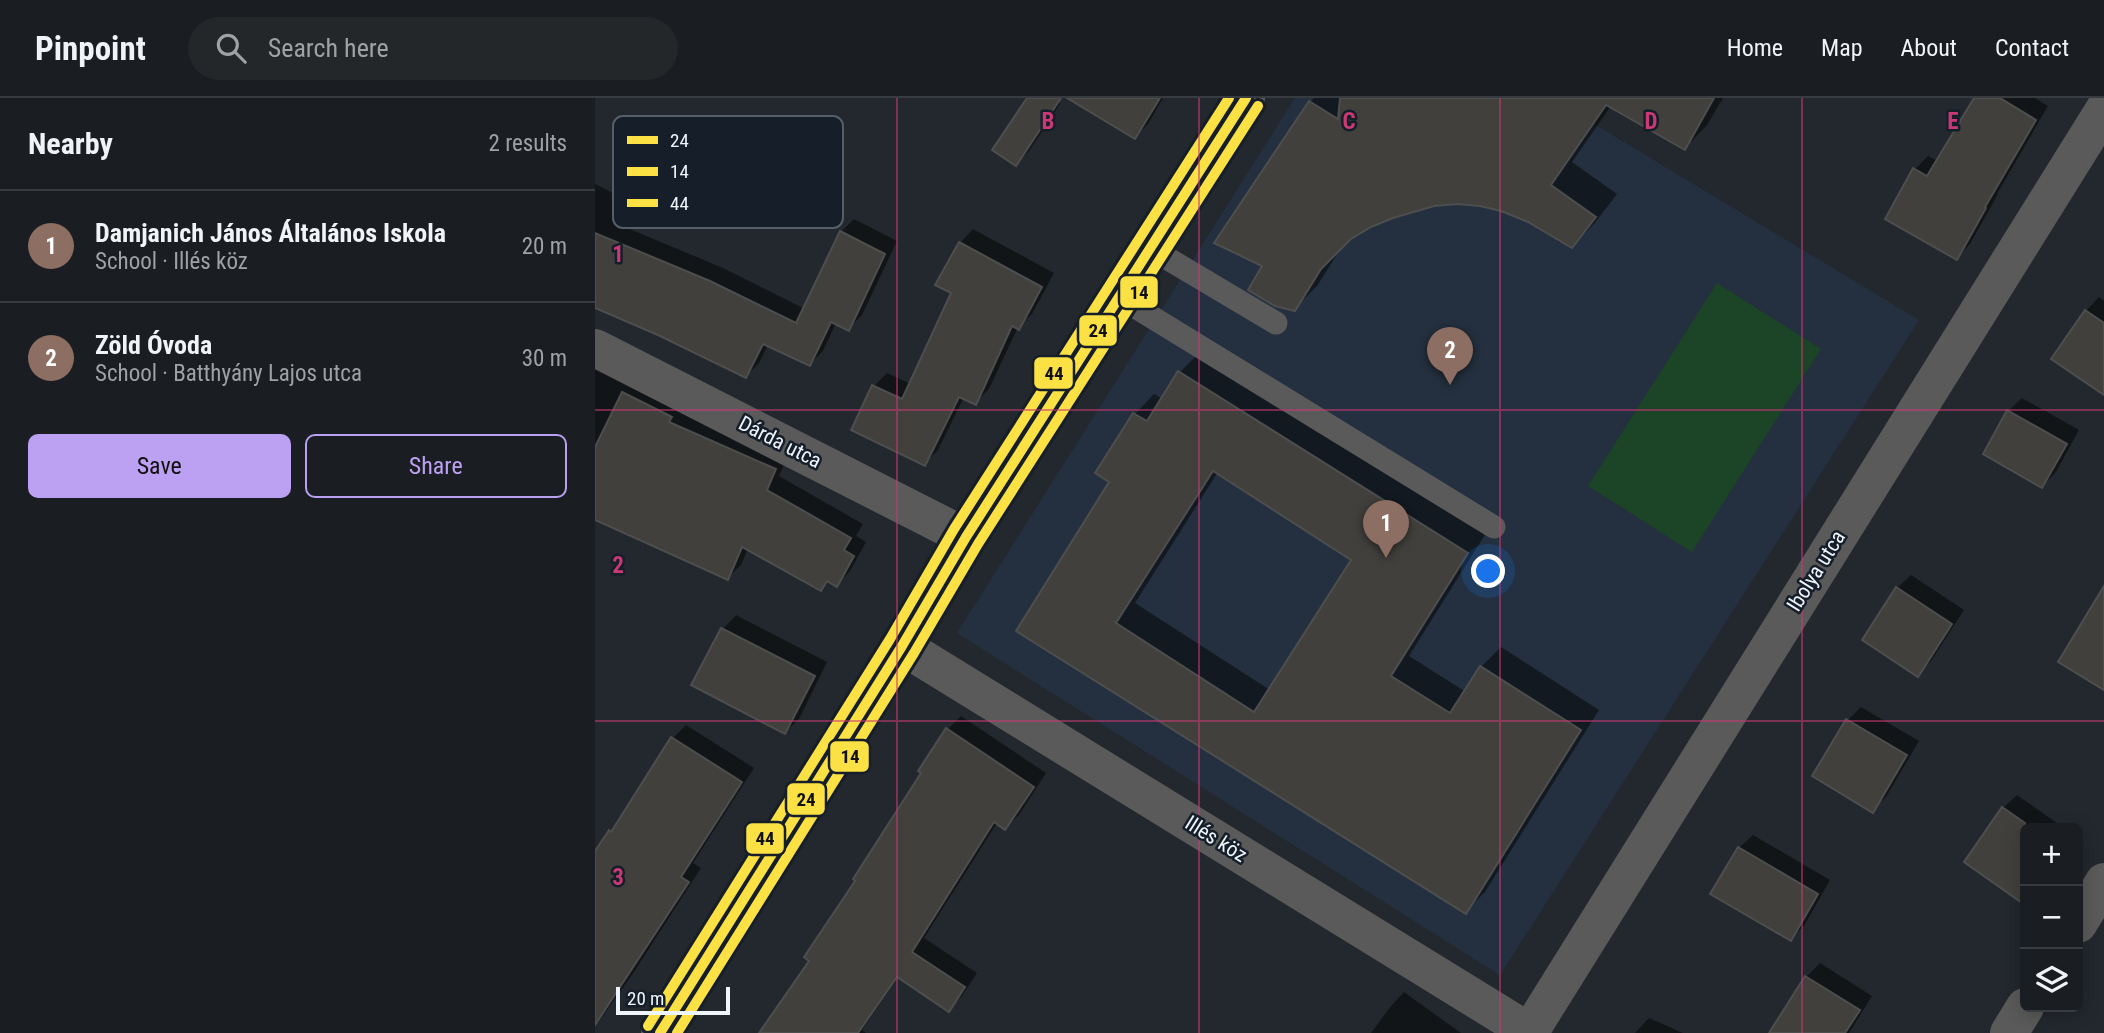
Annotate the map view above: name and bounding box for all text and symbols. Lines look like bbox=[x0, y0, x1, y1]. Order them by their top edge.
search box bbox=[188, 17, 678, 80]
text: Pinpoint bbox=[35, 29, 146, 68]
icon: search bbox=[212, 29, 250, 67]
text: Search here bbox=[268, 33, 389, 63]
text: Home bbox=[1727, 34, 1783, 62]
text: Map bbox=[1821, 34, 1863, 62]
text: About bbox=[1901, 34, 1957, 62]
text: Contact bbox=[1995, 34, 2069, 62]
text: B bbox=[1042, 108, 1054, 135]
text: C bbox=[1342, 108, 1356, 135]
text: D bbox=[1645, 108, 1658, 135]
text: E bbox=[1947, 108, 1959, 135]
legend bbox=[613, 116, 843, 228]
text: Nearby bbox=[28, 126, 113, 161]
text: 24 bbox=[670, 129, 689, 152]
text: 2 results bbox=[489, 130, 567, 157]
text: 14 bbox=[670, 160, 689, 183]
text: 44 bbox=[670, 192, 689, 215]
text: Damjanich János Általános Iskola bbox=[95, 218, 446, 248]
text: 1 bbox=[45, 233, 57, 260]
text: 20 m bbox=[522, 233, 567, 260]
text: 1 bbox=[612, 241, 624, 268]
text: School · Illés köz bbox=[95, 248, 248, 275]
line badge: 14 bbox=[1119, 275, 1159, 309]
text: 14 bbox=[1129, 281, 1149, 304]
line badge: 24 bbox=[1078, 314, 1118, 347]
text: 24 bbox=[1088, 319, 1108, 342]
pin: 2 bbox=[1427, 327, 1473, 385]
text: Zöld Óvoda bbox=[95, 330, 212, 360]
text: 2 bbox=[45, 345, 57, 372]
text: 30 m bbox=[522, 345, 567, 372]
line badge: 44 bbox=[1033, 356, 1074, 390]
text: School · Batthyány Lajos utca bbox=[95, 360, 362, 387]
text: 44 bbox=[1044, 362, 1064, 385]
street label: Dárda utca bbox=[735, 411, 825, 473]
button: Save bbox=[28, 434, 291, 498]
button: Share bbox=[305, 434, 567, 498]
pin: 1 bbox=[1363, 500, 1409, 558]
street label: Ibolya utca bbox=[1782, 526, 1850, 616]
text: 2 bbox=[612, 552, 624, 579]
your location bbox=[1471, 554, 1505, 588]
line badge: 14 bbox=[829, 740, 870, 773]
text: 14 bbox=[840, 745, 860, 768]
line badge: 24 bbox=[786, 782, 826, 816]
text: 24 bbox=[796, 788, 816, 811]
street label: Illés köz bbox=[1181, 811, 1251, 867]
line badge: 44 bbox=[745, 822, 785, 855]
map controls bbox=[2020, 823, 2083, 1012]
button: + bbox=[2020, 823, 2083, 886]
text: 44 bbox=[755, 827, 775, 850]
text: 3 bbox=[612, 864, 624, 891]
button: − bbox=[2020, 886, 2083, 949]
button: layers bbox=[2020, 949, 2083, 1012]
scale bar bbox=[616, 984, 730, 1016]
text: 20 m bbox=[627, 987, 664, 1010]

